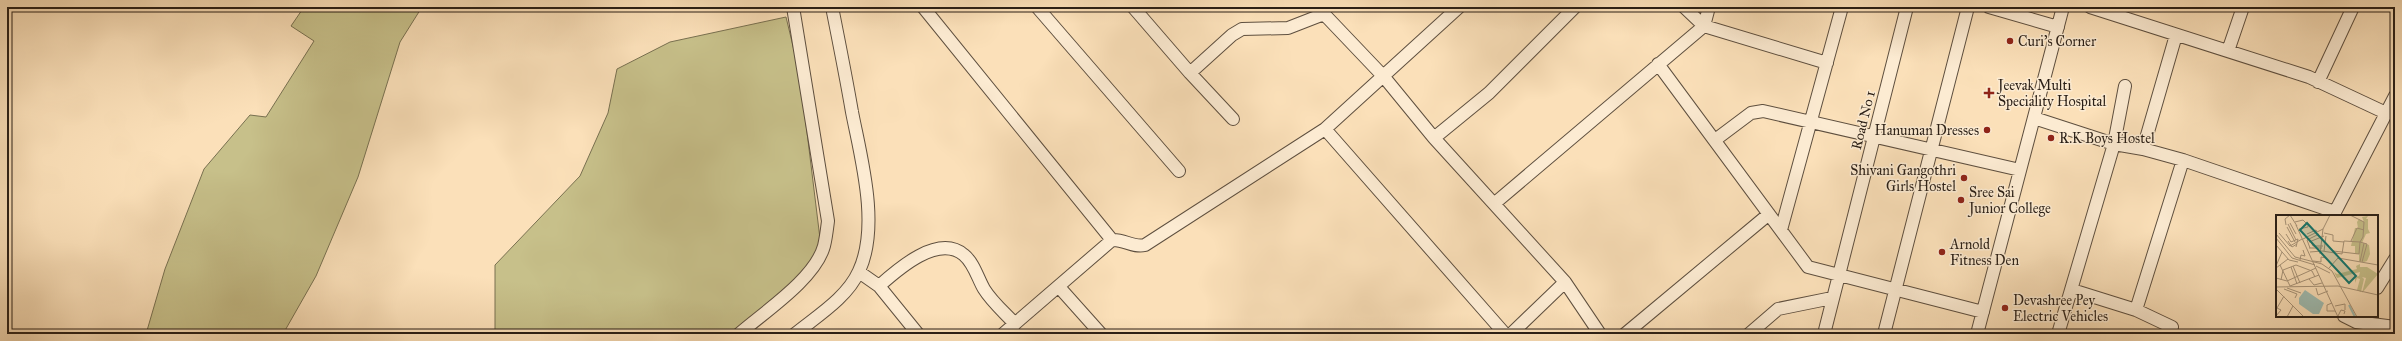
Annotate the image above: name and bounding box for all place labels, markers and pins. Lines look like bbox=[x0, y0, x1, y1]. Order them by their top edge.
place label: Curi's Corner bbox=[2018, 33, 2097, 50]
marker: Curi's Corner bbox=[2005, 36, 2015, 46]
place label: Jeevak Multi Speciality Hospital bbox=[1996, 77, 2107, 110]
marker: Jeevak Multi Speciality Hospital bbox=[1983, 87, 1995, 99]
place label: Hanuman Dresses bbox=[1875, 122, 1979, 139]
marker: Hanuman Dresses bbox=[1982, 125, 1992, 135]
place label: R.K Boys Hostel bbox=[2059, 130, 2155, 147]
marker: R.K Boys Hostel bbox=[2046, 133, 2056, 143]
place label: Shivani Gangothri Girls Hostel bbox=[1850, 162, 1956, 195]
marker: Shivani Gangothri Girls Hostel bbox=[1959, 173, 1969, 183]
place label: Sree Sai Junior College bbox=[1967, 184, 2051, 218]
marker: Sree Sai Junior College bbox=[1956, 195, 1966, 205]
place label: Arnold Fitness Den bbox=[1949, 236, 2019, 269]
marker: Arnold Fitness Den bbox=[1937, 247, 1947, 257]
place label: Devashree Pey Electric Vehicles bbox=[2013, 292, 2108, 325]
marker: Devashree Pey Electric Vehicles bbox=[2000, 303, 2010, 313]

